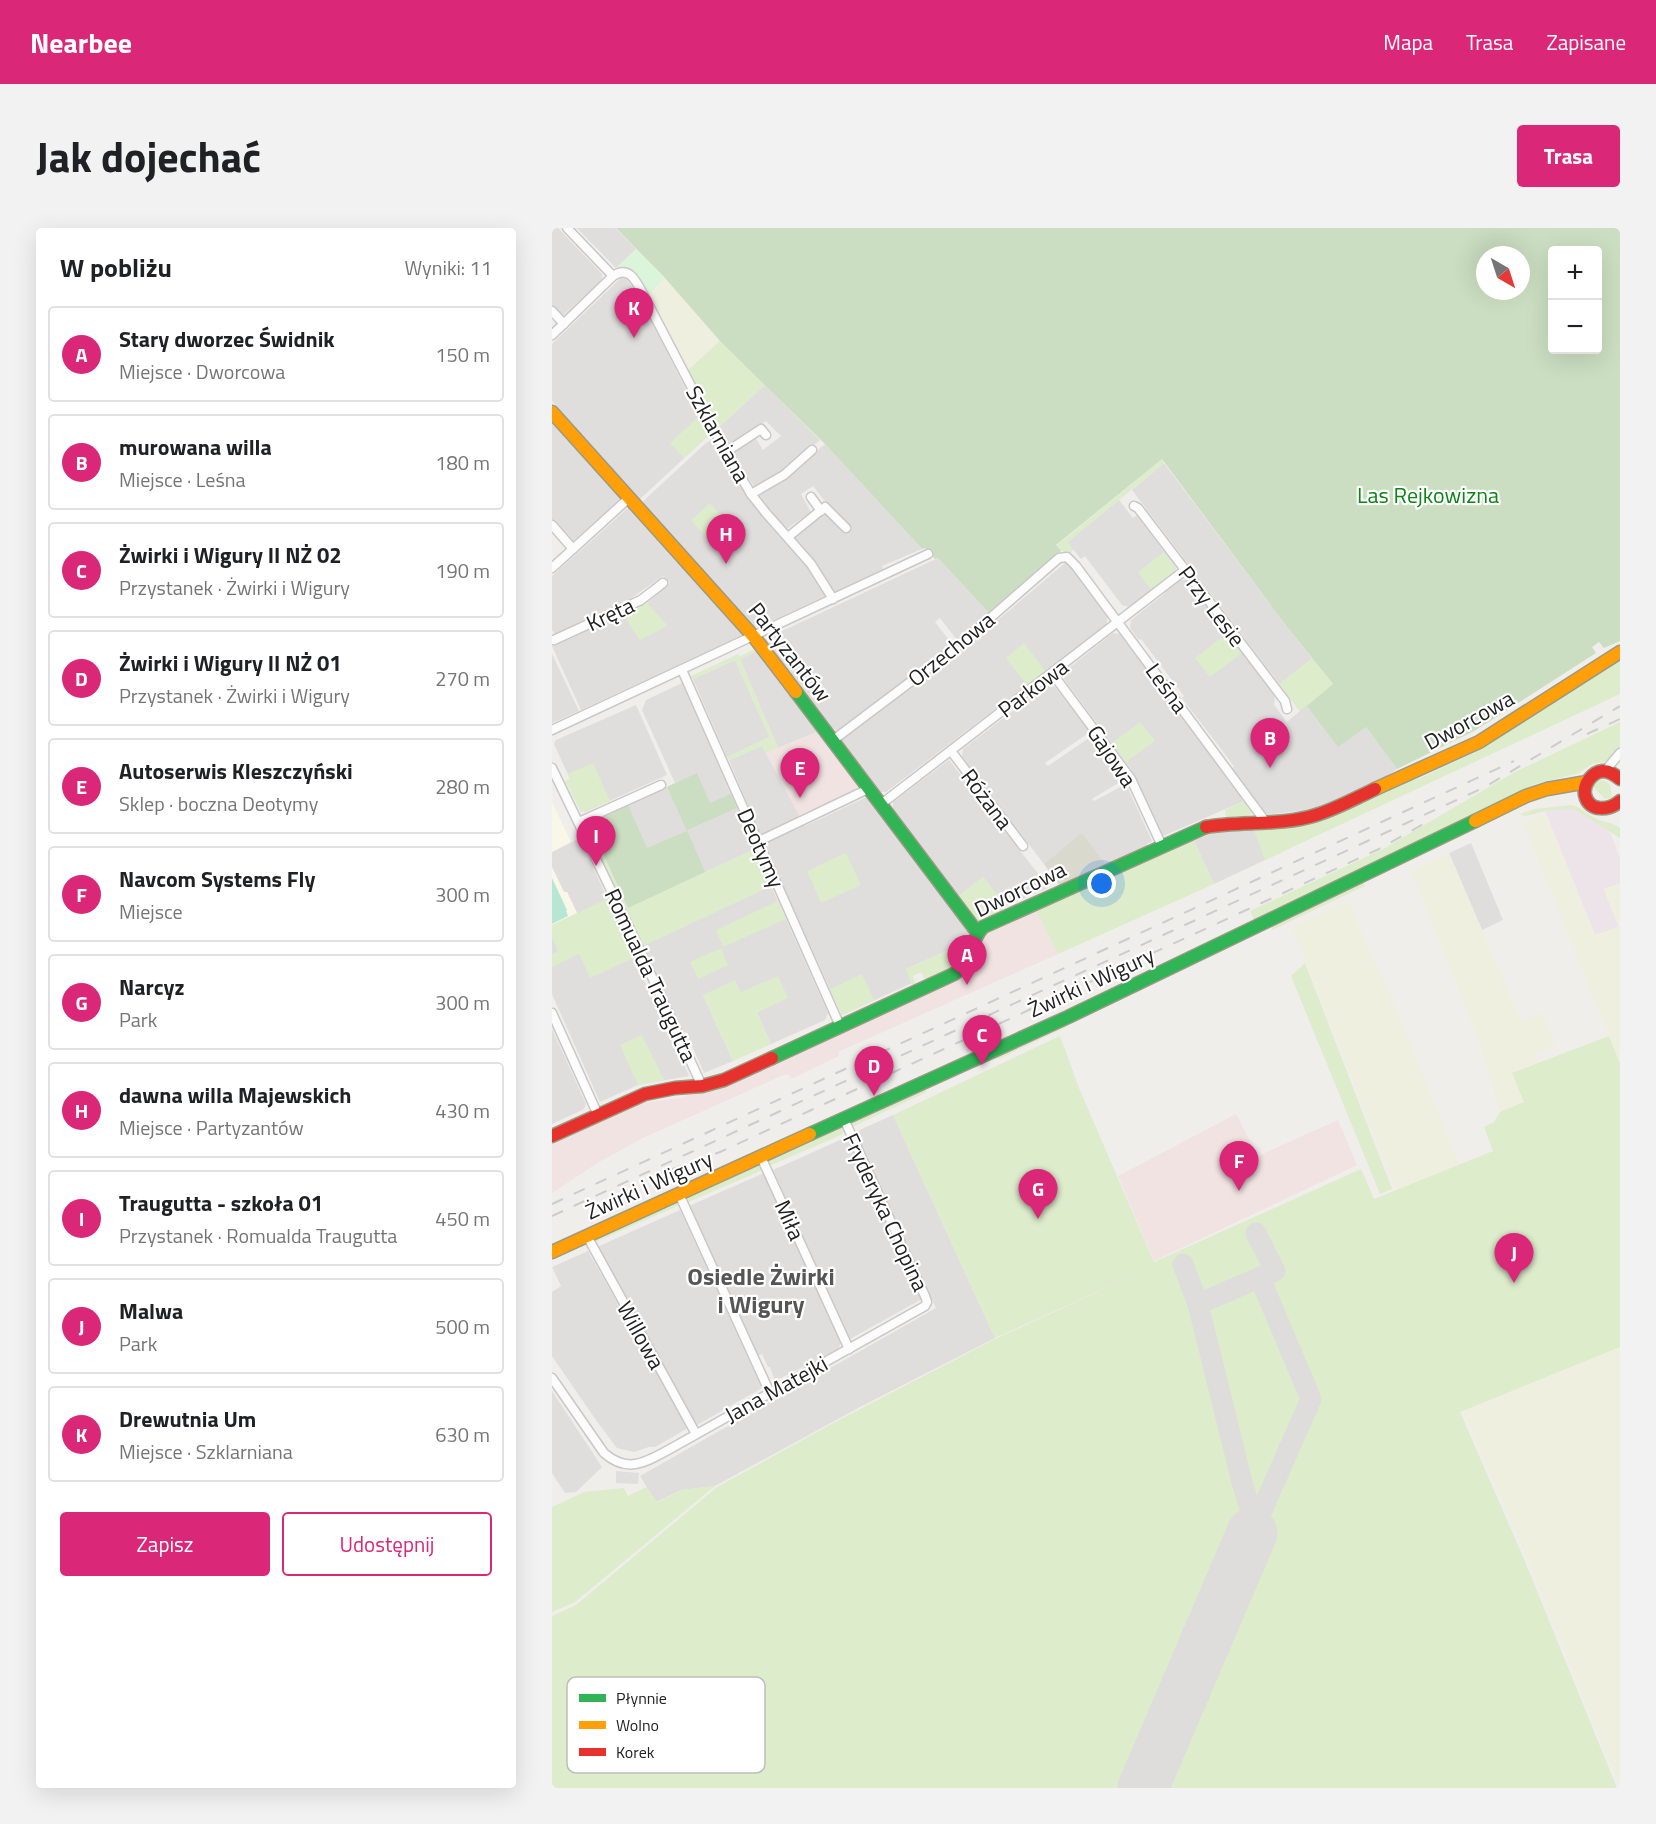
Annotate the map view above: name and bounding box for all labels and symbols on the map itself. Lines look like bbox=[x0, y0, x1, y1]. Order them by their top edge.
north arrow bbox=[1476, 246, 1530, 300]
pin: K bbox=[614, 288, 653, 338]
street label: Szklarniana bbox=[677, 379, 759, 489]
park label: Las Rejkowizna bbox=[1357, 478, 1499, 512]
pin: H bbox=[706, 514, 746, 564]
street label: Przy Lesie bbox=[1170, 558, 1254, 654]
street label: Kręta bbox=[580, 588, 640, 640]
street label: Partyzantów bbox=[740, 595, 840, 709]
street label: Orzechowa bbox=[900, 603, 1002, 695]
street label: Parkowa bbox=[990, 650, 1076, 726]
street label: Leśna bbox=[1137, 656, 1197, 720]
street label: Dworcowa bbox=[1418, 681, 1520, 759]
street label: Gajowa bbox=[1079, 718, 1145, 794]
pin: B bbox=[1250, 718, 1290, 768]
pin: E bbox=[780, 748, 820, 798]
street label: Różana bbox=[953, 761, 1021, 837]
street label: Deotymy bbox=[728, 803, 794, 894]
pin: I bbox=[576, 816, 615, 866]
street label: Dworcowa bbox=[968, 852, 1072, 926]
your location bbox=[1087, 869, 1116, 898]
street label: Romualda Traugutta bbox=[596, 883, 706, 1067]
pin: A bbox=[948, 936, 986, 985]
street label: Żwirki i Wigury bbox=[1022, 938, 1160, 1026]
pin: C bbox=[962, 1016, 1002, 1065]
pin: D bbox=[854, 1046, 894, 1096]
street label: Fryderyka Chopina bbox=[834, 1127, 938, 1297]
street label: Żwirki i Wigury bbox=[580, 1142, 718, 1228]
pin: F bbox=[1220, 1142, 1258, 1191]
pin: G bbox=[1018, 1170, 1058, 1219]
street label: Miła bbox=[766, 1194, 814, 1246]
pin: J bbox=[1494, 1234, 1534, 1283]
district label: Osiedle Żwirki i Wigury bbox=[687, 1258, 835, 1322]
street label: Willowa bbox=[608, 1295, 674, 1375]
street label: Jana Matejki bbox=[718, 1347, 834, 1431]
legend bbox=[567, 1677, 765, 1773]
text: Płynnie bbox=[616, 1686, 667, 1710]
text: Wolno bbox=[616, 1713, 659, 1737]
text: Korek bbox=[616, 1740, 655, 1764]

